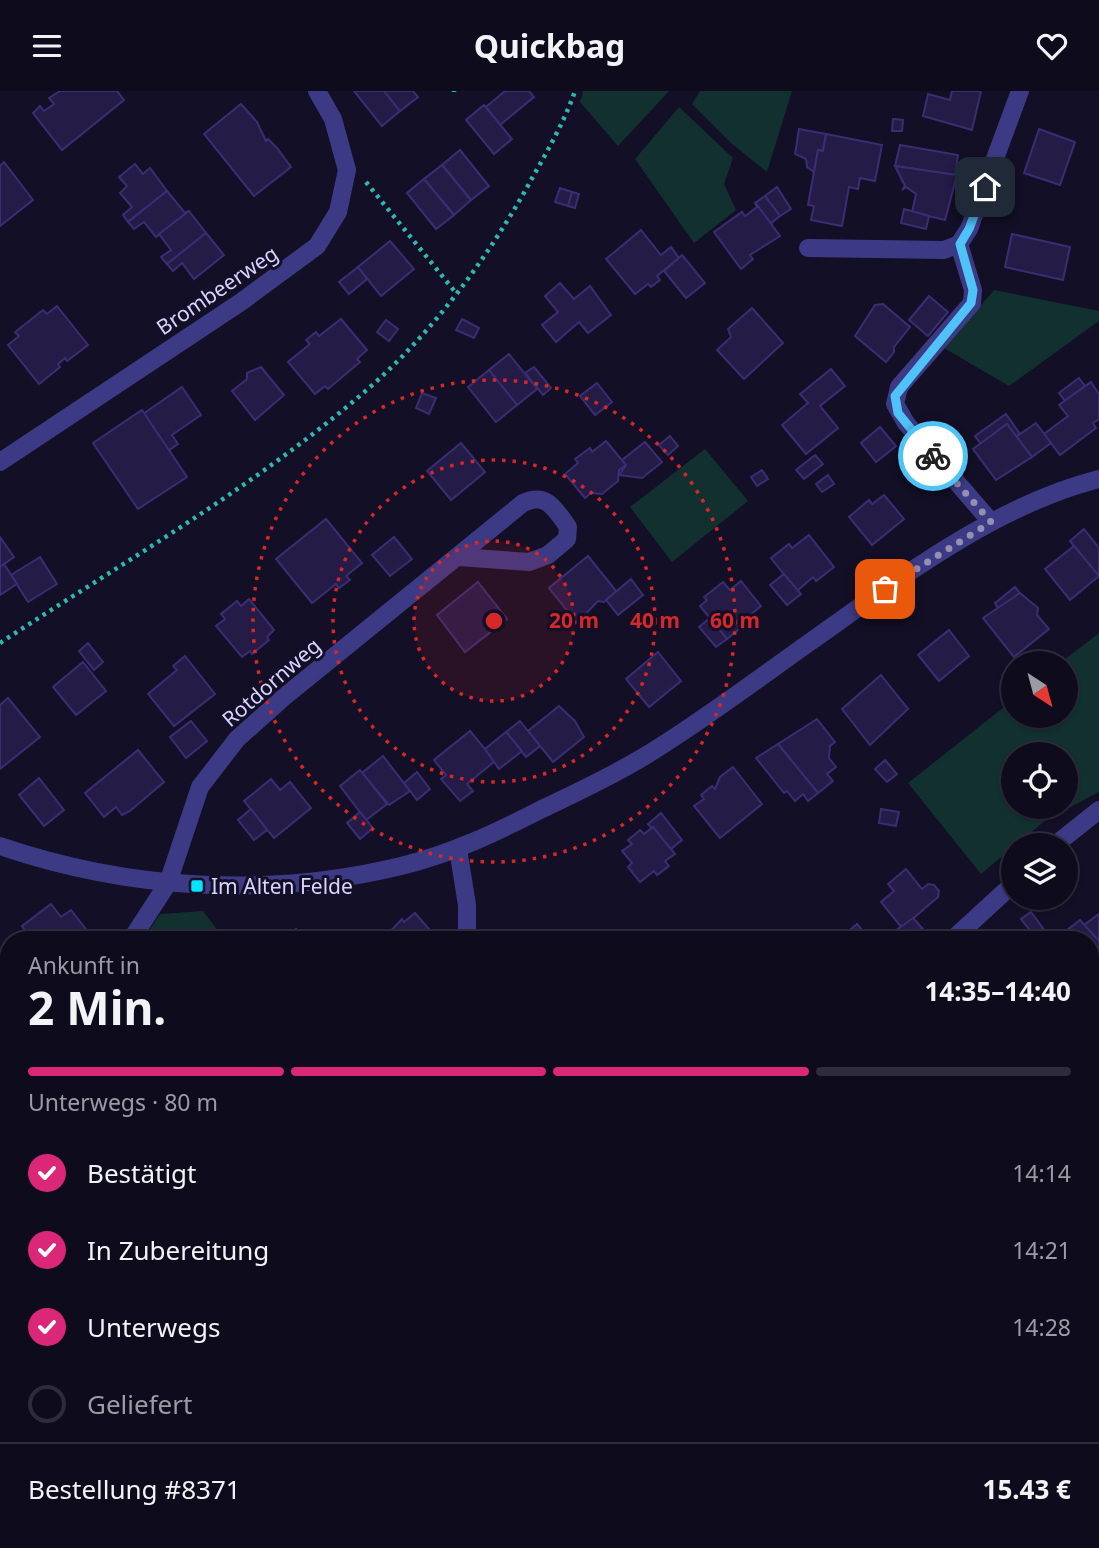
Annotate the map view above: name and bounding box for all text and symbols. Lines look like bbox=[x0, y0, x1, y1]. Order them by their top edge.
text: Quickbag bbox=[474, 24, 625, 67]
icon: menu bbox=[28, 27, 66, 65]
icon: heart bbox=[1033, 27, 1071, 65]
pin bbox=[955, 157, 1015, 217]
icon: home bbox=[966, 168, 1004, 206]
street label: Brombeerweg bbox=[151, 239, 283, 341]
courier bbox=[898, 421, 968, 491]
icon: bike bbox=[914, 437, 952, 475]
pin bbox=[855, 559, 915, 619]
icon: bag bbox=[866, 570, 904, 608]
text: 20 m bbox=[549, 606, 599, 634]
text: 40 m bbox=[630, 606, 680, 634]
text: 60 m bbox=[710, 606, 760, 634]
centre of rings bbox=[482, 609, 506, 633]
street label: Rotdornweg bbox=[216, 631, 326, 733]
north arrow bbox=[1001, 651, 1078, 728]
map controls bbox=[1001, 651, 1078, 910]
button: locate bbox=[1001, 742, 1078, 819]
button: layers bbox=[1001, 833, 1078, 910]
place label: Im Alten Felde bbox=[211, 872, 353, 900]
marker: Im Alten Felde bbox=[189, 878, 205, 894]
text: Ankunft in bbox=[28, 949, 140, 981]
text: 14:35–14:40 bbox=[924, 973, 1071, 1009]
text: 2 Min. bbox=[28, 976, 166, 1038]
text: Unterwegs · 80 m bbox=[28, 1086, 218, 1118]
icon: check bbox=[28, 1154, 66, 1192]
text: Bestätigt bbox=[87, 1155, 196, 1191]
text: 14:14 bbox=[1012, 1157, 1071, 1189]
icon: check bbox=[28, 1231, 66, 1269]
text: In Zubereitung bbox=[87, 1232, 269, 1268]
text: 14:21 bbox=[1012, 1234, 1071, 1266]
icon: check bbox=[28, 1308, 66, 1346]
text: Unterwegs bbox=[87, 1309, 220, 1345]
text: 14:28 bbox=[1012, 1311, 1071, 1343]
text: Geliefert bbox=[87, 1386, 192, 1422]
text: Bestellung #8371 bbox=[28, 1471, 241, 1507]
text: 15.43 € bbox=[983, 1471, 1071, 1507]

